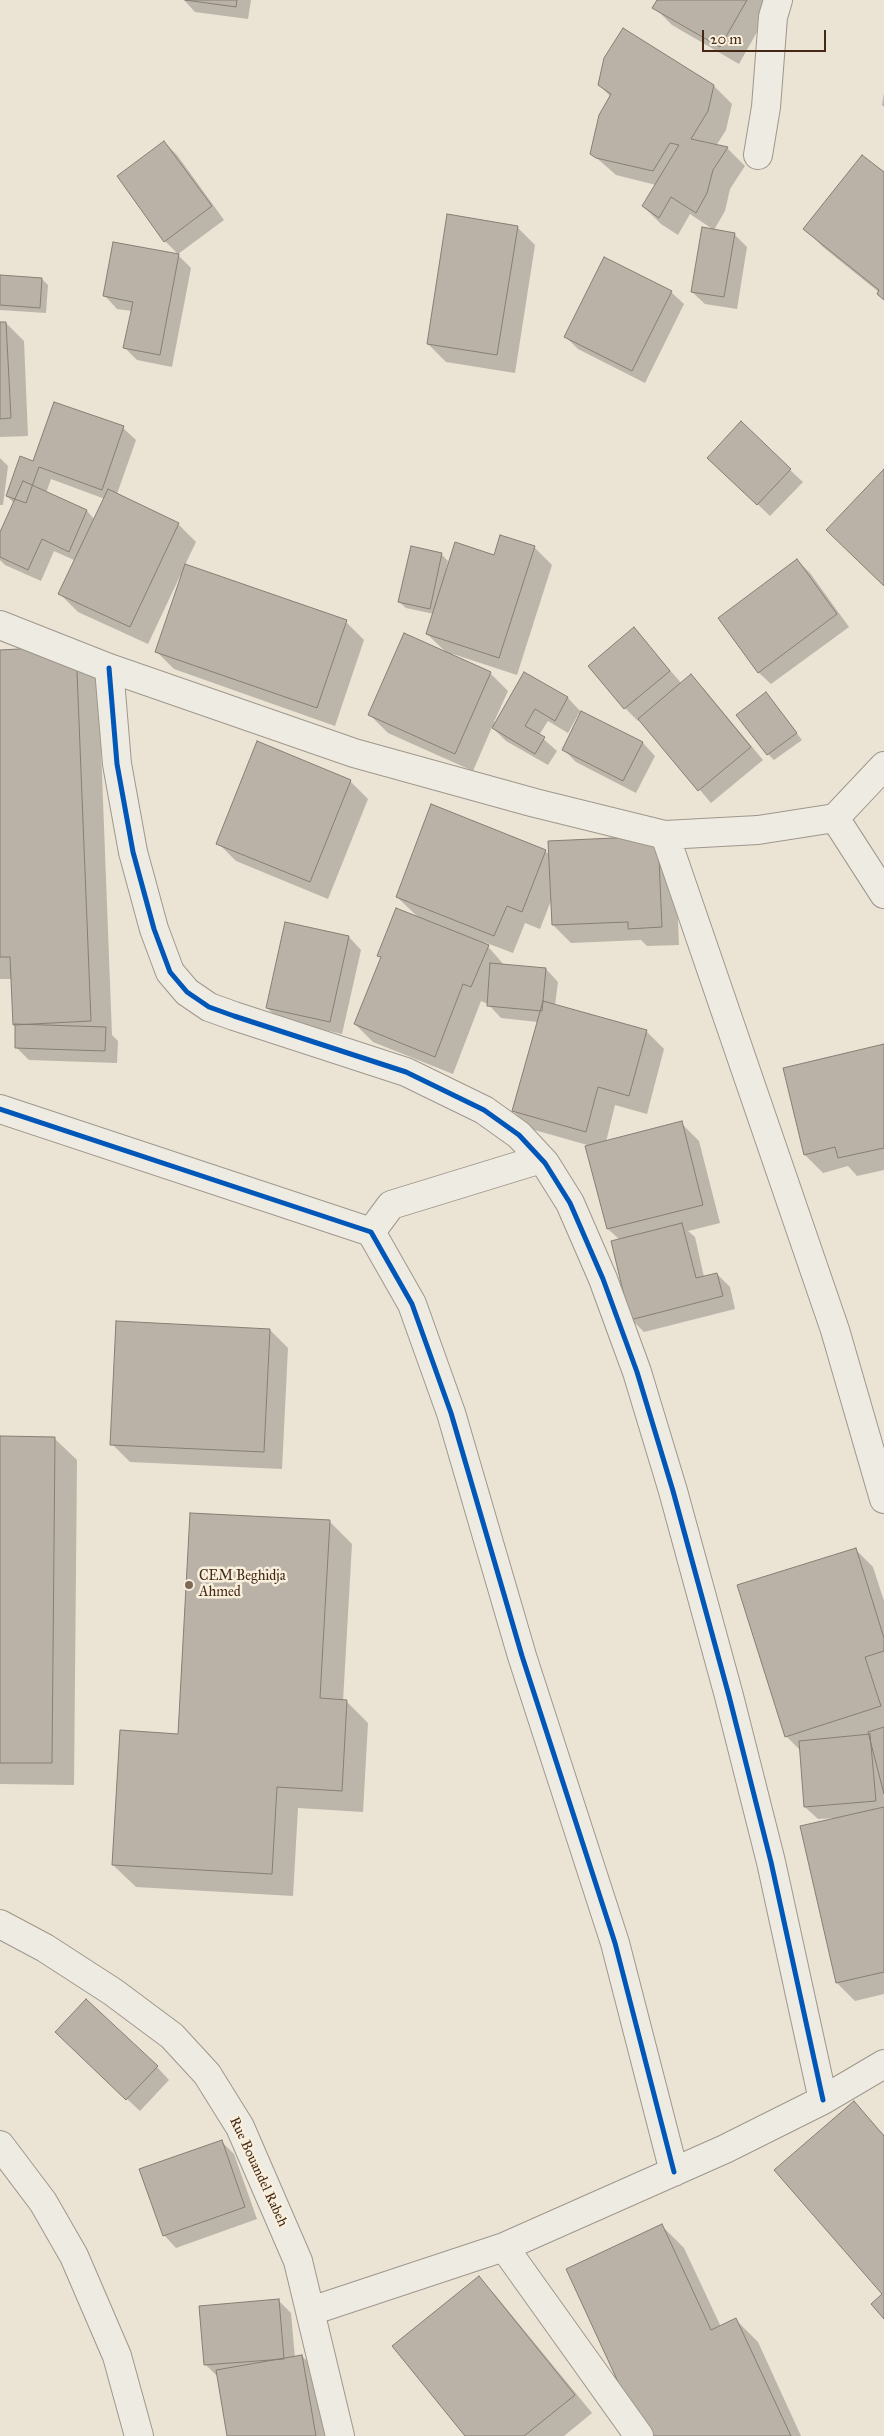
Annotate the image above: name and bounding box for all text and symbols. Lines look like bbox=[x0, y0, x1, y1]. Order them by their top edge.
scale bar bbox=[704, 20, 828, 52]
text: 20 m bbox=[710, 30, 742, 48]
place label: CEM Beghidja Ahmed bbox=[199, 1569, 286, 1601]
marker: CEM Beghidja Ahmed bbox=[183, 1579, 195, 1591]
street label: Rue Bouandel Rabeh bbox=[225, 2114, 291, 2230]

